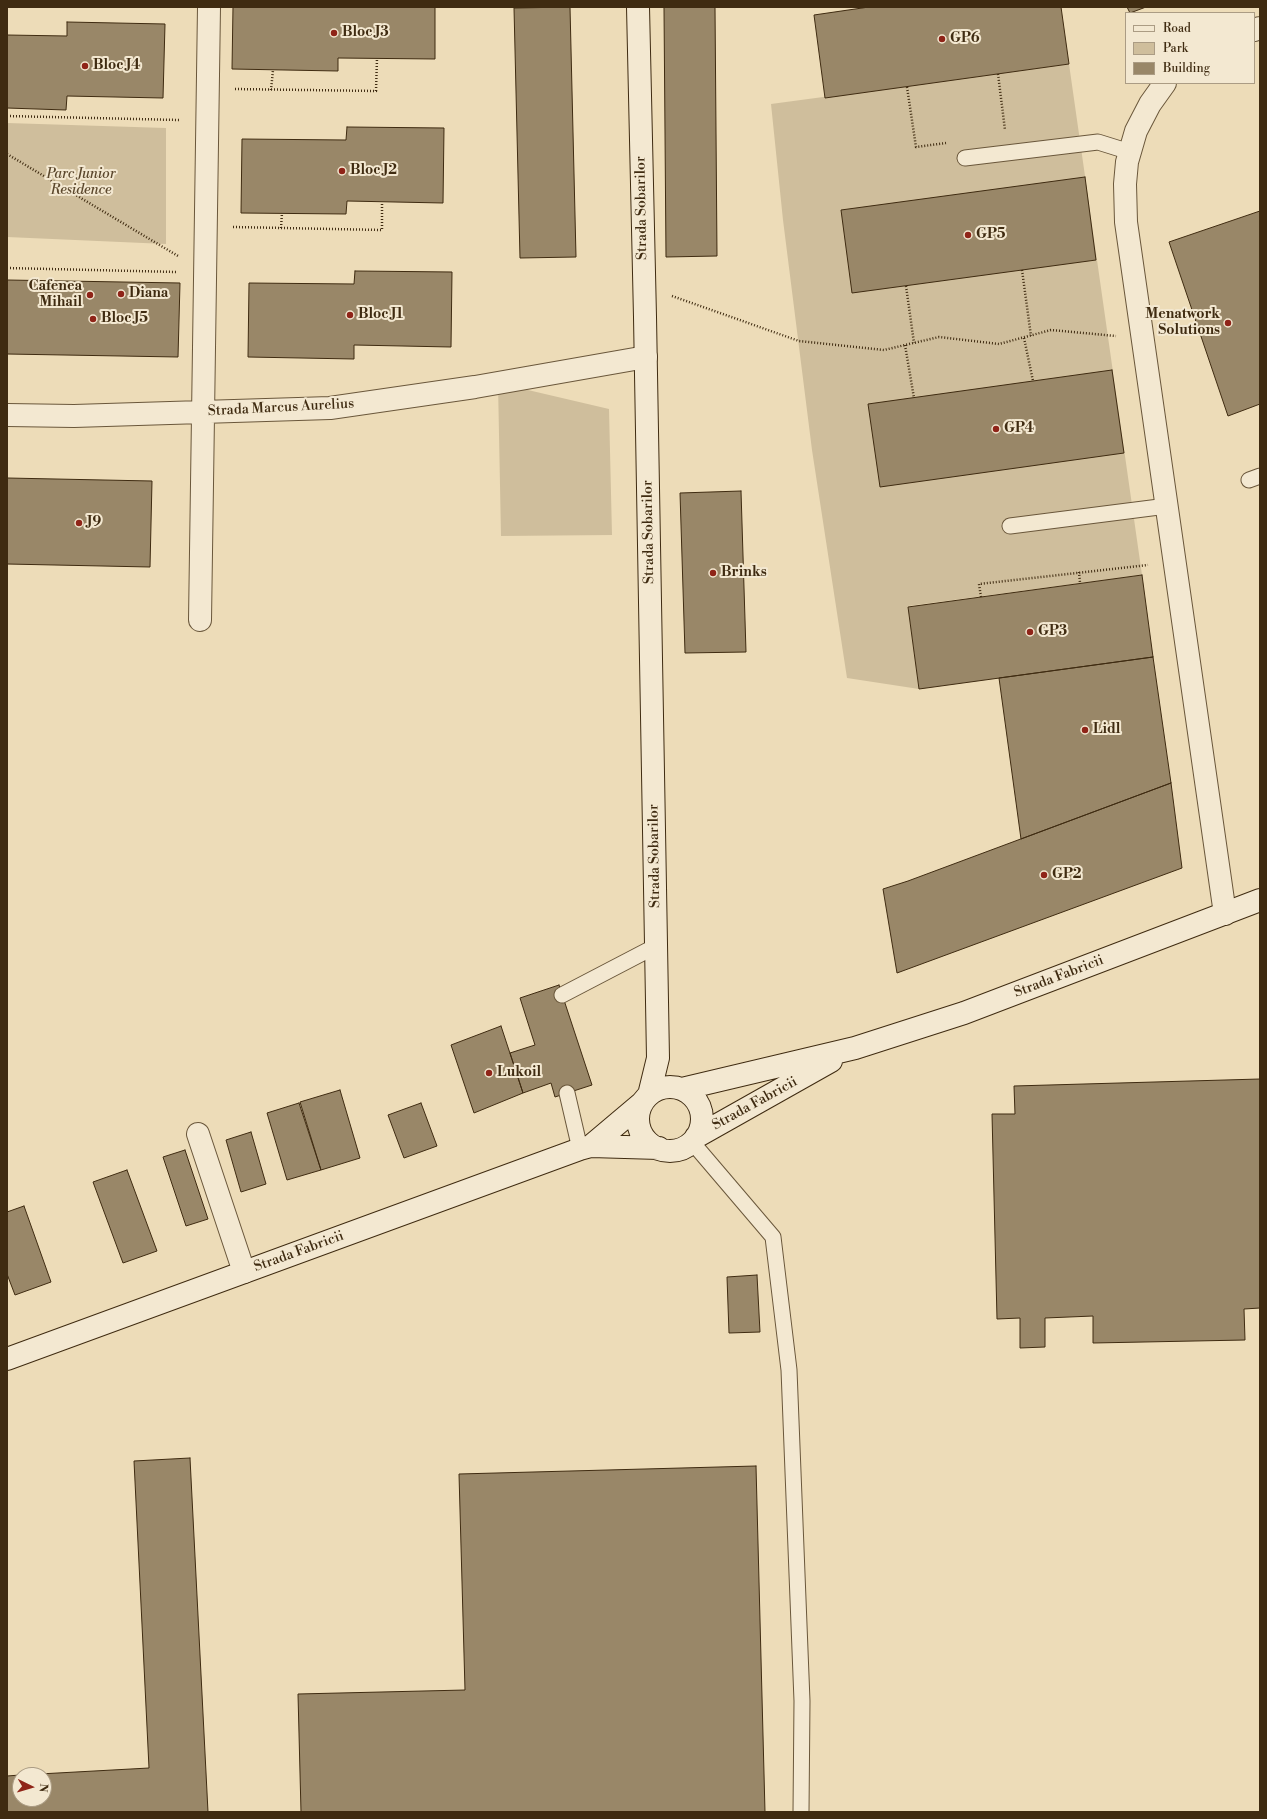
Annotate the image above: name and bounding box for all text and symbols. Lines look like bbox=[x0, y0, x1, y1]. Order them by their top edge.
legend bbox=[1125, 12, 1255, 84]
text: Road bbox=[1163, 21, 1191, 36]
place label: Bloc J3 bbox=[342, 25, 389, 41]
marker: Bloc J3 bbox=[329, 28, 339, 38]
place label: GP6 bbox=[950, 31, 980, 47]
marker: GP6 bbox=[937, 34, 947, 44]
text: Park bbox=[1163, 41, 1188, 56]
place label: Bloc J4 bbox=[93, 58, 141, 74]
marker: Bloc J4 bbox=[80, 61, 90, 71]
text: Building bbox=[1163, 61, 1210, 76]
street label: Strada Sobarilor bbox=[633, 156, 651, 260]
place label: Bloc J2 bbox=[350, 163, 397, 179]
marker: Bloc J2 bbox=[337, 166, 347, 176]
park label: Parc Junior Residence bbox=[46, 167, 116, 200]
place label: GP5 bbox=[976, 227, 1006, 243]
marker: GP5 bbox=[963, 230, 973, 240]
place label: Cafenea Mihail bbox=[29, 279, 82, 312]
place label: Diana bbox=[129, 286, 168, 302]
marker: Diana bbox=[116, 289, 126, 299]
marker: Cafenea Mihail bbox=[85, 290, 95, 300]
place label: Bloc J1 bbox=[358, 307, 403, 323]
place label: Menatwork Solutions bbox=[1145, 307, 1220, 340]
marker: Bloc J1 bbox=[345, 310, 355, 320]
place label: Bloc J5 bbox=[101, 311, 148, 327]
marker: Bloc J5 bbox=[88, 314, 98, 324]
marker: Menatwork Solutions bbox=[1223, 318, 1233, 328]
street label: Strada Marcus Aurelius bbox=[207, 396, 355, 420]
place label: GP4 bbox=[1004, 421, 1034, 437]
marker: GP4 bbox=[991, 424, 1001, 434]
street label: Strada Sobarilor bbox=[640, 480, 658, 584]
place label: J9 bbox=[87, 515, 101, 531]
marker: J9 bbox=[74, 518, 84, 528]
place label: Brinks bbox=[721, 565, 767, 581]
marker: Brinks bbox=[708, 568, 718, 578]
place label: GP3 bbox=[1038, 624, 1067, 640]
marker: GP3 bbox=[1025, 627, 1035, 637]
place label: Lidl bbox=[1093, 722, 1120, 738]
marker: Lidl bbox=[1080, 725, 1090, 735]
street label: Strada Sobarilor bbox=[646, 804, 664, 908]
place label: GP2 bbox=[1052, 867, 1082, 883]
marker: GP2 bbox=[1039, 870, 1049, 880]
street label: Strada Fabricii bbox=[1012, 952, 1106, 1002]
place label: Lukoil bbox=[497, 1065, 541, 1081]
marker: Lukoil bbox=[484, 1068, 494, 1078]
street label: Strada Fabricii bbox=[710, 1074, 800, 1134]
street label: Strada Fabricii bbox=[252, 1228, 346, 1276]
north arrow bbox=[12, 1767, 52, 1807]
text: N bbox=[36, 1783, 50, 1793]

